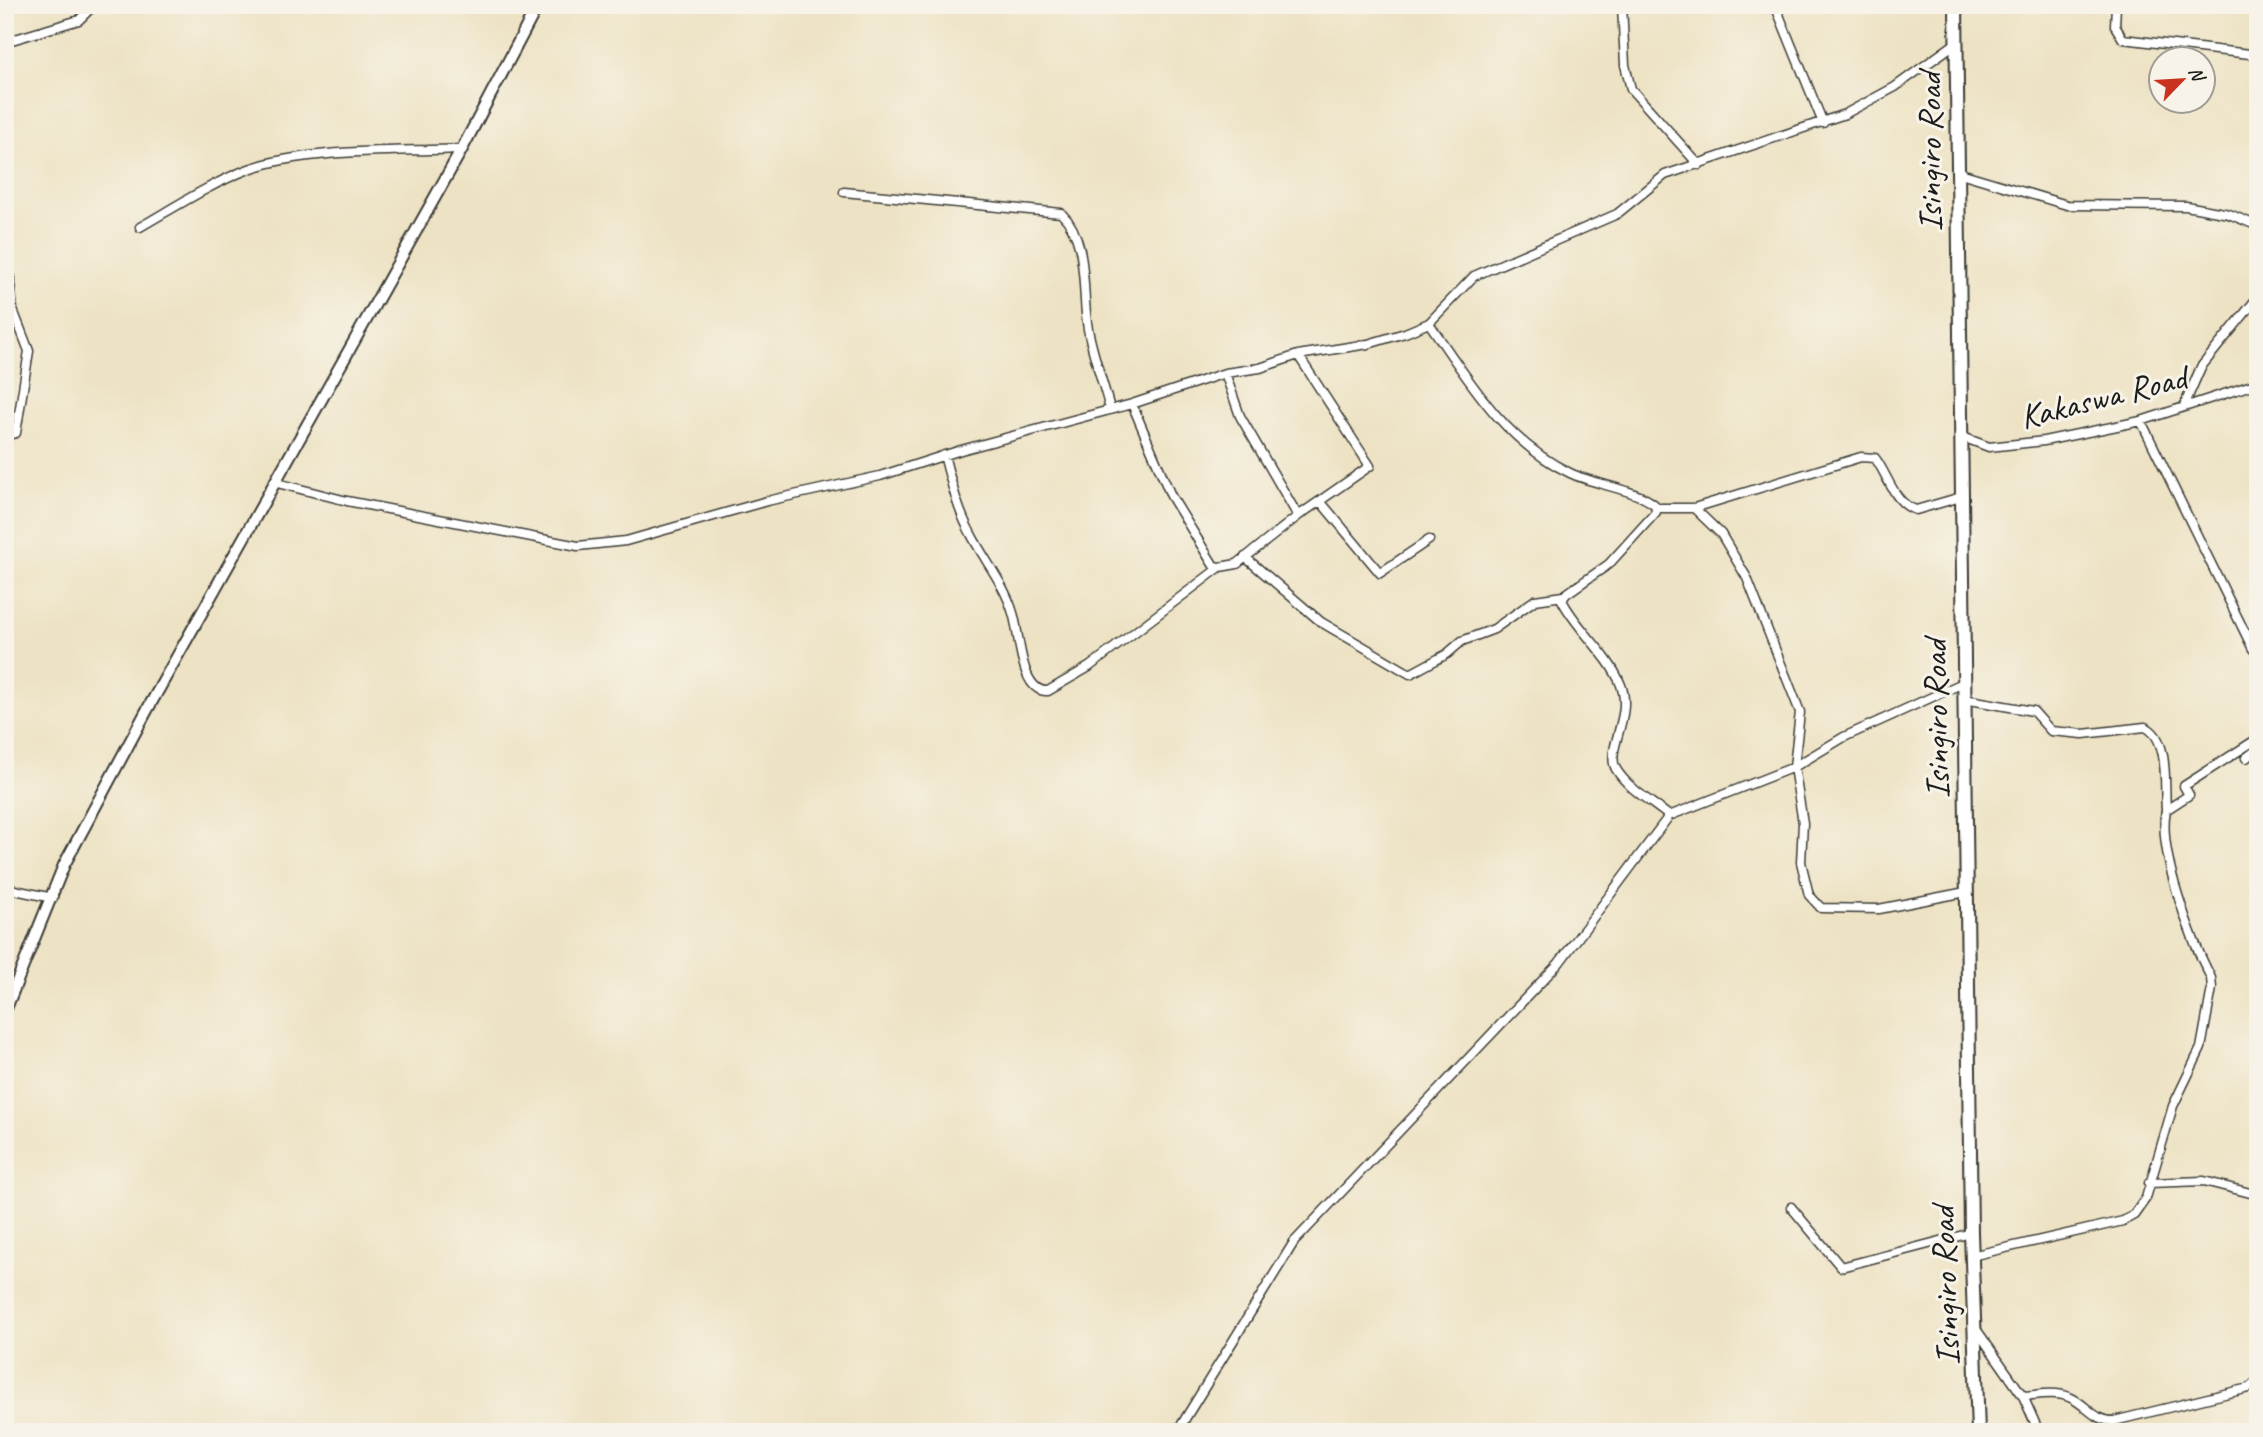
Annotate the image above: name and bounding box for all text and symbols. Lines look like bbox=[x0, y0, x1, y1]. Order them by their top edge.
north arrow bbox=[2148, 46, 2218, 116]
text: N bbox=[2183, 63, 2211, 87]
street label: Isingiro Road bbox=[1907, 67, 1952, 231]
street label: Kakaswa Road bbox=[2015, 353, 2196, 439]
street label: Isingiro Road bbox=[1912, 634, 1960, 799]
street label: Isingiro Road bbox=[1920, 1201, 1970, 1366]

